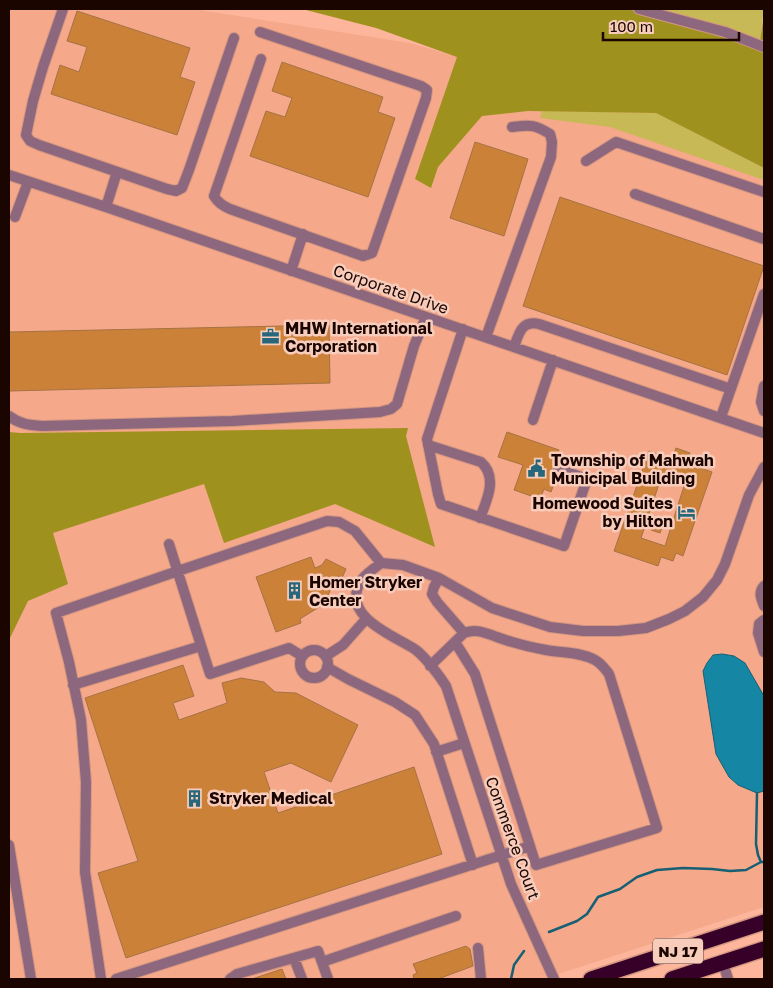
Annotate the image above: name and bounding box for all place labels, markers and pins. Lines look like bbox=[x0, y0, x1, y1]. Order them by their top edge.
place label: MHW International Corporation bbox=[285, 318, 433, 356]
office icon: MHW International Corporation bbox=[261, 327, 281, 347]
place label: Township of Mahwah Municipal Building bbox=[551, 450, 714, 488]
public building icon: Township of Mahwah Municipal Building bbox=[527, 459, 547, 479]
place label: Homewood Suites by Hilton bbox=[532, 493, 673, 531]
hotel icon: Homewood Suites by Hilton bbox=[677, 502, 697, 522]
place label: Homer Stryker Center bbox=[309, 572, 422, 610]
building icon: Homer Stryker Center bbox=[285, 581, 305, 601]
building icon: Stryker Medical bbox=[185, 788, 205, 808]
place label: Stryker Medical bbox=[209, 788, 333, 808]

